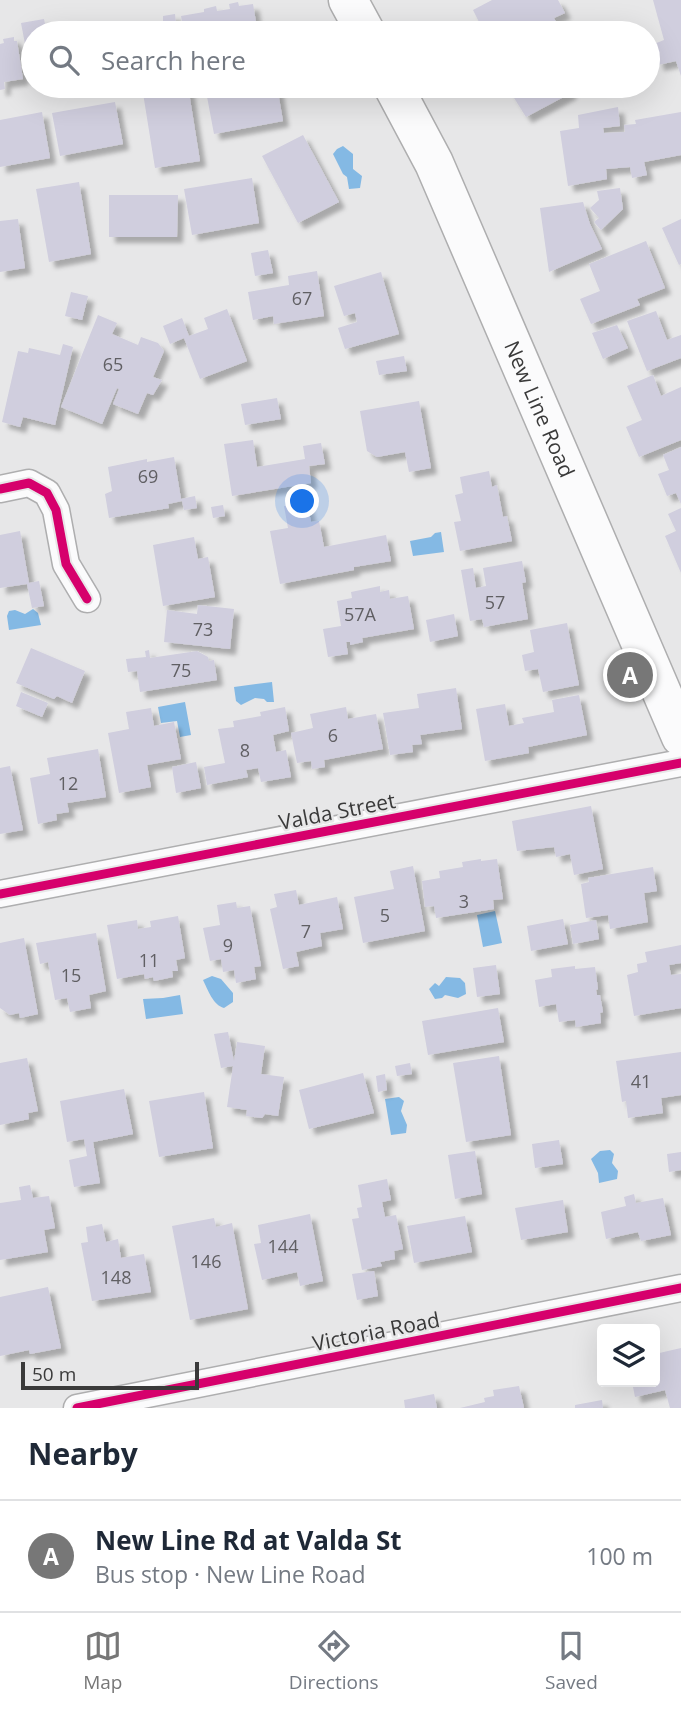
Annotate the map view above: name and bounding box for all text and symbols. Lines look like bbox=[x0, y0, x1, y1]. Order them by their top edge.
search box bbox=[21, 21, 660, 98]
icon: search bbox=[45, 41, 83, 79]
text: Search here bbox=[101, 42, 246, 78]
house number: 67 bbox=[292, 286, 312, 310]
street label: New Line Road bbox=[498, 336, 582, 482]
house number: 65 bbox=[103, 352, 123, 376]
house number: 69 bbox=[138, 464, 158, 488]
your location bbox=[285, 484, 319, 518]
house number: 57 bbox=[485, 590, 505, 614]
house number: 57A bbox=[344, 602, 377, 626]
house number: 73 bbox=[193, 617, 213, 641]
pin: A bbox=[607, 649, 653, 701]
house number: 75 bbox=[171, 658, 191, 682]
house number: 6 bbox=[328, 723, 338, 747]
house number: 8 bbox=[240, 738, 250, 762]
house number: 12 bbox=[58, 771, 78, 795]
street label: Valda Street bbox=[276, 786, 398, 836]
house number: 3 bbox=[459, 889, 469, 913]
house number: 5 bbox=[380, 903, 390, 927]
house number: 7 bbox=[301, 919, 311, 943]
house number: 9 bbox=[223, 933, 233, 957]
house number: 11 bbox=[139, 948, 159, 972]
house number: 15 bbox=[61, 963, 81, 987]
house number: 41 bbox=[631, 1069, 651, 1093]
house number: 144 bbox=[268, 1234, 298, 1258]
house number: 146 bbox=[191, 1249, 221, 1273]
house number: 148 bbox=[101, 1265, 131, 1289]
street label: Victoria Road bbox=[310, 1305, 442, 1357]
map controls bbox=[597, 1324, 660, 1387]
button: layers bbox=[597, 1324, 660, 1387]
scale bar bbox=[21, 1359, 200, 1391]
text: 50 m bbox=[32, 1361, 76, 1387]
text: Nearby bbox=[28, 1433, 138, 1474]
text: New Line Rd at Valda St bbox=[95, 1522, 402, 1558]
text: A bbox=[43, 1540, 59, 1572]
text: 100 m bbox=[586, 1540, 653, 1572]
text: Bus stop · New Line Road bbox=[95, 1558, 366, 1590]
tab: Map bbox=[83, 1627, 122, 1695]
tab: Directions bbox=[289, 1627, 379, 1695]
tab: Saved bbox=[545, 1627, 598, 1695]

